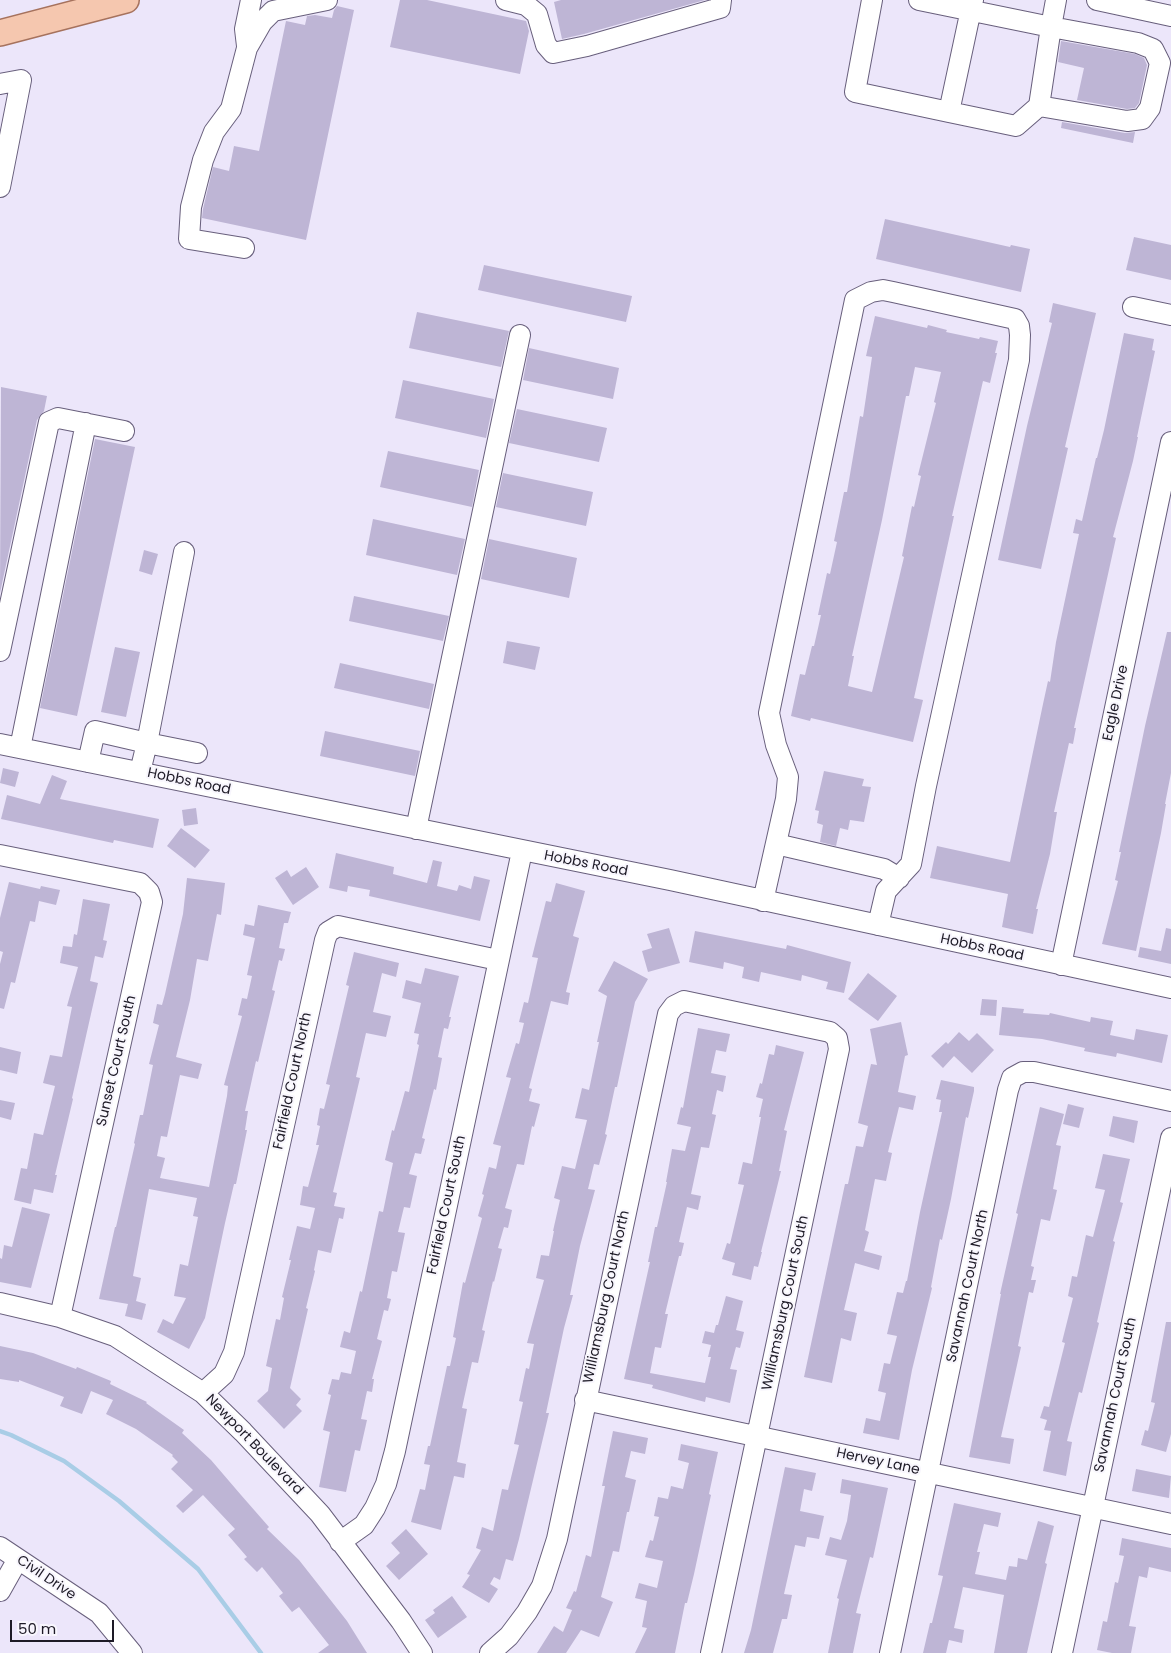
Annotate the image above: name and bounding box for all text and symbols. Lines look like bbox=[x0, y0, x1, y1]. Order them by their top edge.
street label: Eagle Drive bbox=[1100, 664, 1132, 742]
street label: Hobbs Road bbox=[146, 765, 232, 799]
street label: Hobbs Road bbox=[543, 848, 629, 880]
street label: Hobbs Road bbox=[939, 931, 1025, 965]
street label: Sunset Court South bbox=[94, 994, 140, 1128]
street label: Fairfield Court North bbox=[270, 1011, 316, 1151]
street label: Fairfield Court South bbox=[424, 1134, 470, 1276]
street label: Savannah Court North bbox=[944, 1208, 992, 1364]
street label: Williamsburg Court North bbox=[580, 1209, 634, 1385]
street label: Williamsburg Court South bbox=[759, 1214, 813, 1392]
street label: Savannah Court South bbox=[1091, 1316, 1141, 1474]
street label: Newport Boulevard bbox=[202, 1391, 306, 1499]
street label: Hervey Lane bbox=[835, 1445, 921, 1479]
street label: Civil Drive bbox=[13, 1552, 79, 1604]
scale bar bbox=[12, 1610, 116, 1642]
text: 50 m bbox=[18, 1618, 56, 1639]

